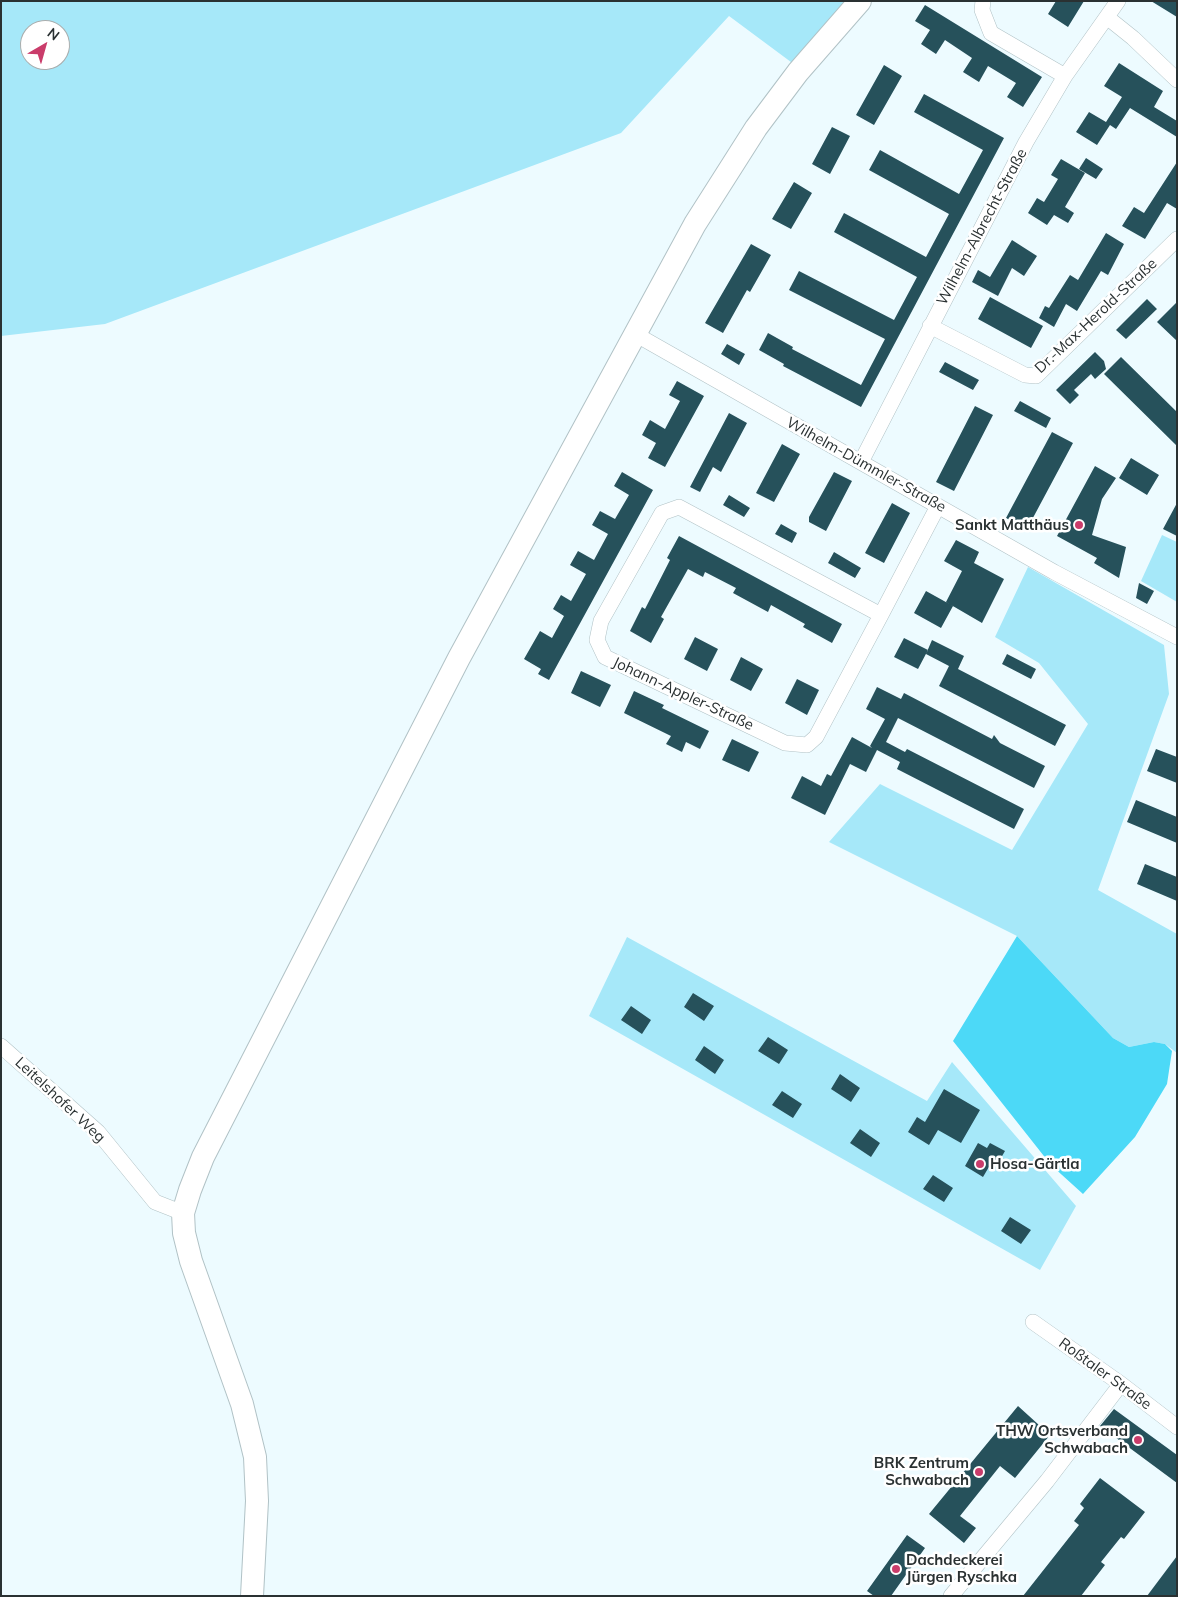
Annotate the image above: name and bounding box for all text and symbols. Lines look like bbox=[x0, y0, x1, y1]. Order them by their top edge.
north arrow bbox=[20, 20, 70, 70]
text: N bbox=[44, 24, 63, 44]
street label: Wilhelm-Albrecht-Straße bbox=[933, 146, 1031, 308]
street label: Dr.-Max-Herold-Straße bbox=[1031, 255, 1161, 377]
street label: Wilhelm-Dümmler-Straße bbox=[783, 414, 949, 516]
place label: Sankt Matthäus bbox=[955, 516, 1069, 534]
marker: Sankt Matthäus bbox=[1073, 519, 1085, 531]
street label: Johann-Appler-Straße bbox=[610, 653, 756, 735]
street label: Leitelshofer Weg bbox=[11, 1054, 109, 1146]
place label: Hosa-Gärtla bbox=[990, 1155, 1079, 1173]
marker: Hosa-Gärtla bbox=[974, 1158, 986, 1170]
street label: Roßtaler Straße bbox=[1055, 1334, 1155, 1414]
place label: THW Ortsverband Schwabach bbox=[996, 1422, 1128, 1457]
marker: THW Ortsverband Schwabach bbox=[1132, 1434, 1144, 1446]
place label: BRK Zentrum Schwabach bbox=[874, 1454, 969, 1489]
marker: BRK Zentrum Schwabach bbox=[973, 1466, 985, 1478]
place label: Dachdeckerei Jürgen Ryschka bbox=[906, 1551, 1017, 1586]
marker: Dachdeckerei Jürgen Ryschka bbox=[890, 1563, 902, 1575]

